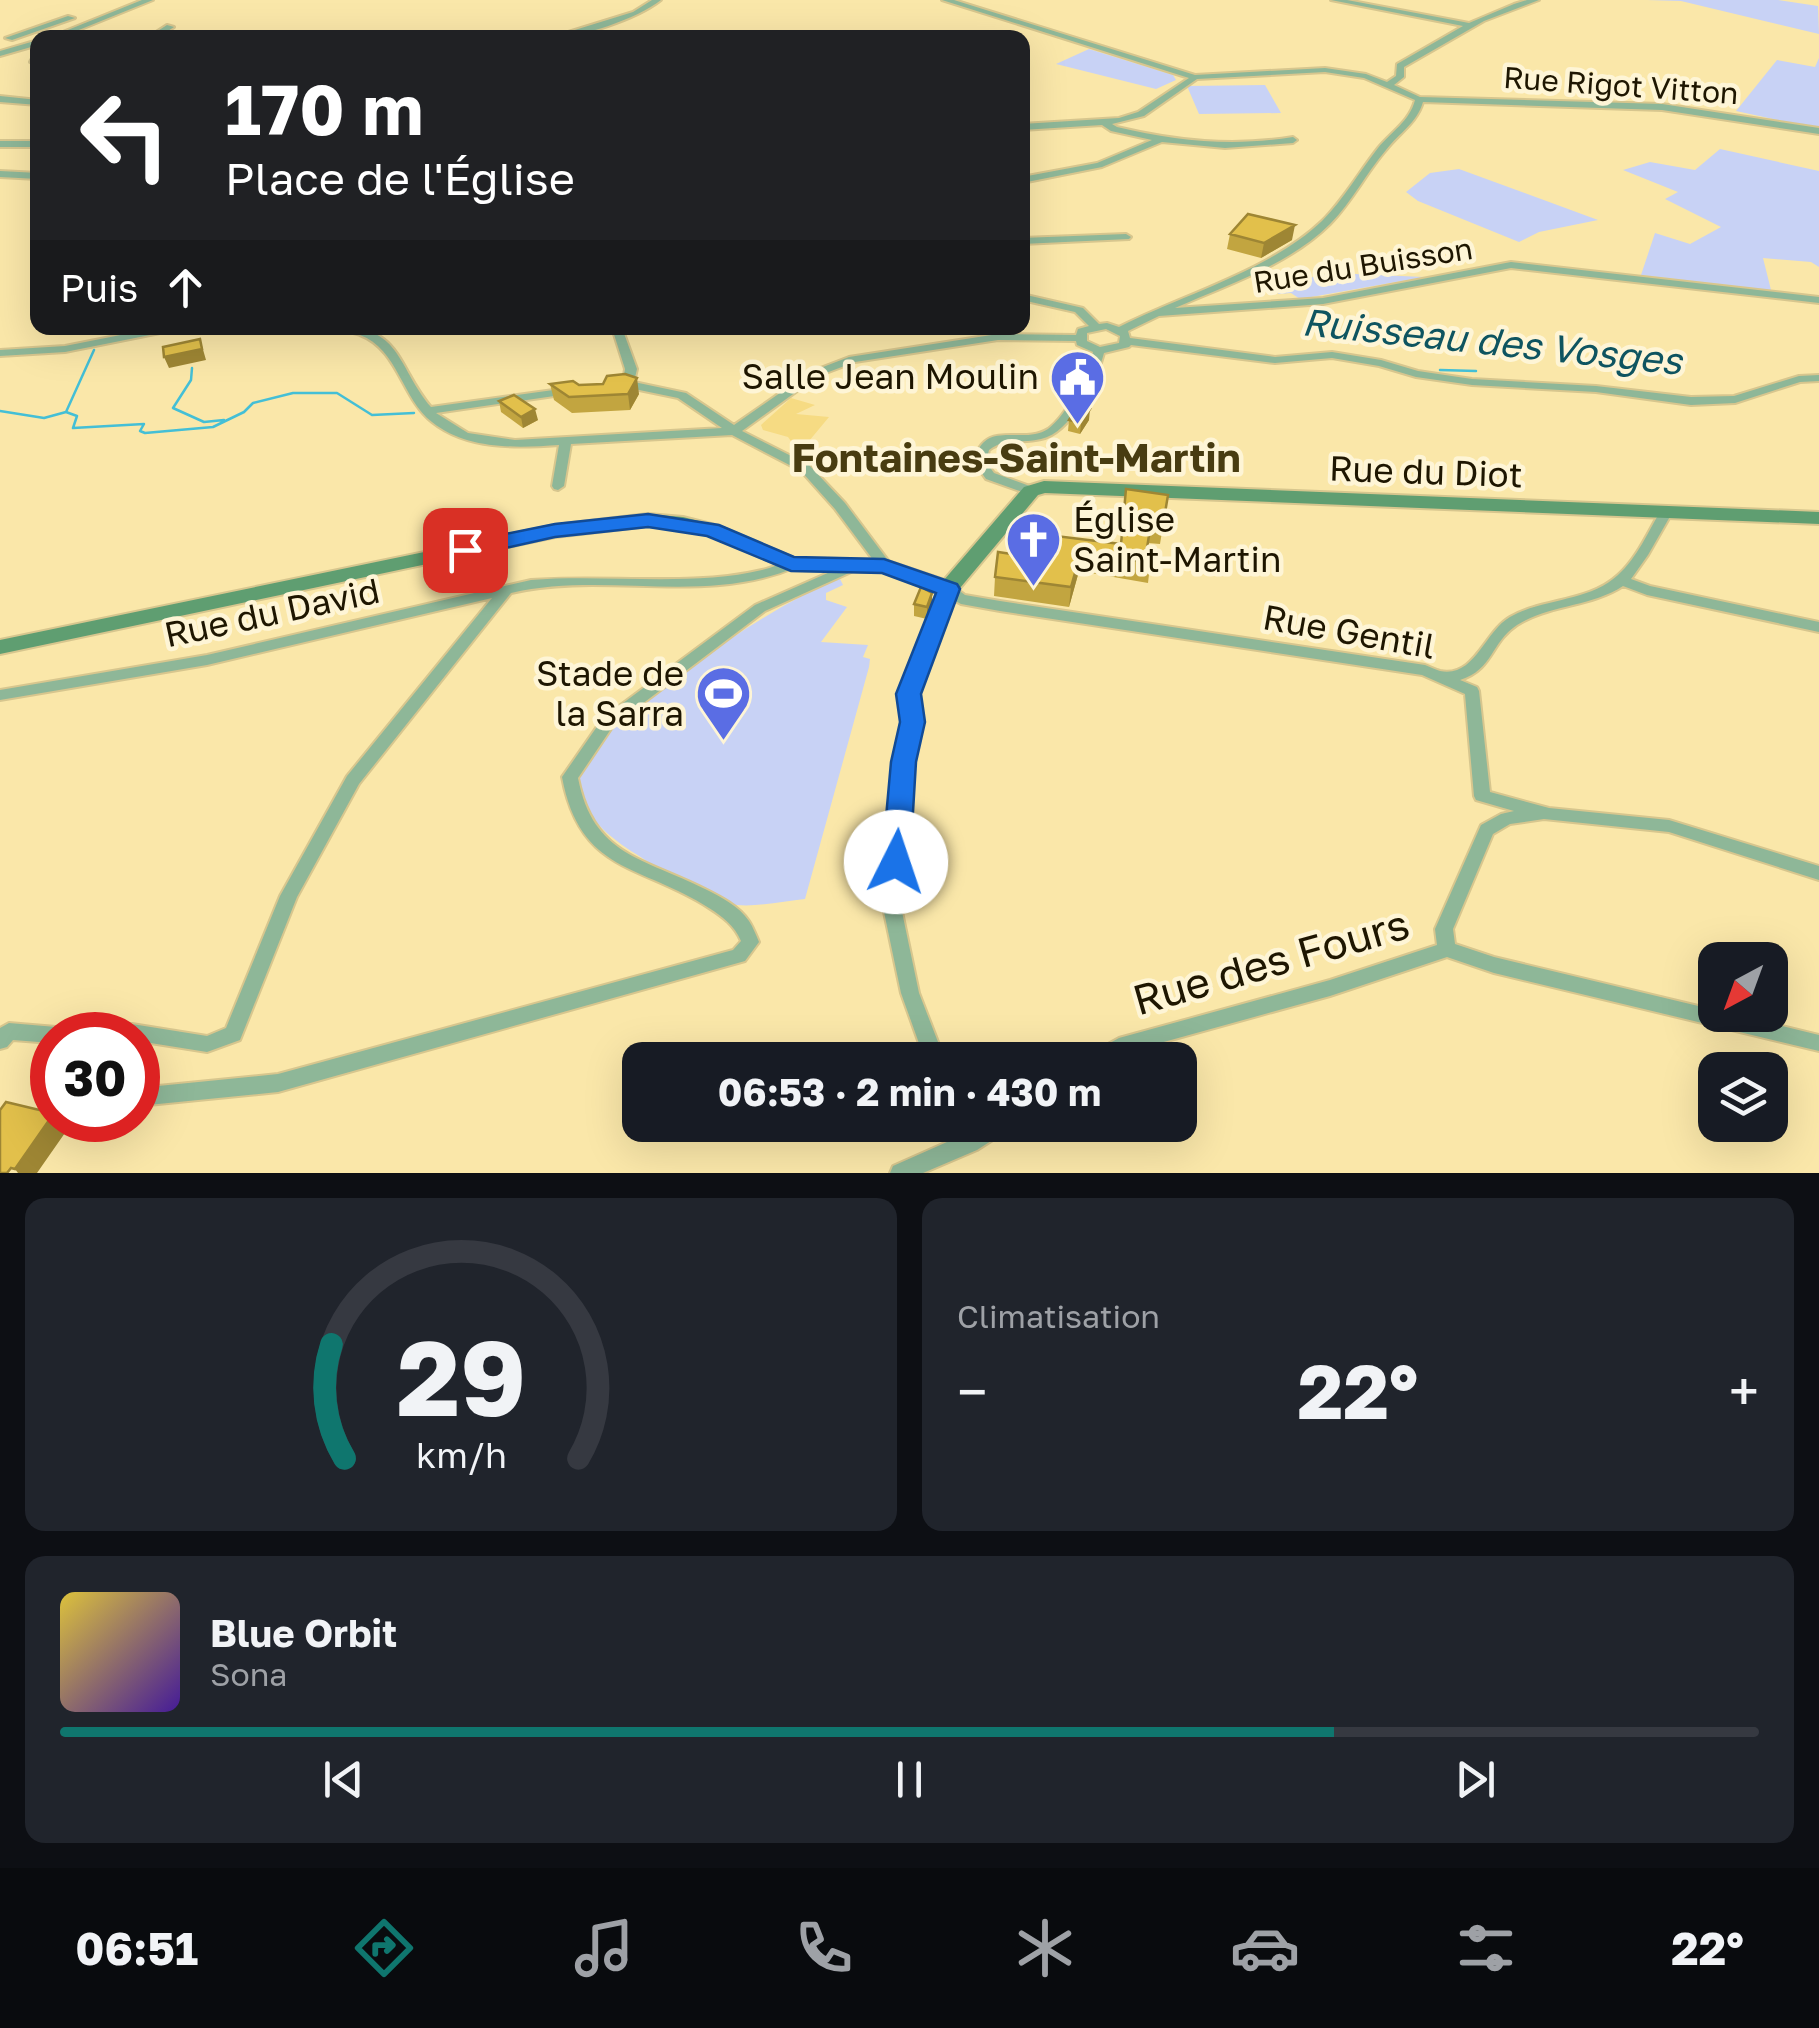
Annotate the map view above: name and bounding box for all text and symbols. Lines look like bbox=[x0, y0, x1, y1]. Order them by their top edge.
street label: Rue Rigot Vitton bbox=[1502, 59, 1740, 111]
text: 170 m bbox=[225, 66, 423, 150]
icon: left bbox=[60, 70, 190, 200]
text: Place de l'Église bbox=[225, 151, 575, 205]
street label: Rue du Buisson bbox=[1251, 230, 1475, 300]
icon: ahead bbox=[158, 260, 213, 315]
text: Puis bbox=[60, 265, 138, 310]
water label: Ruisseau des Vosges bbox=[1300, 298, 1686, 383]
public building icon: Salle Jean Moulin bbox=[1048, 347, 1108, 426]
place label: Salle Jean Moulin bbox=[742, 355, 1039, 397]
district label: Fontaines-Saint-Martin bbox=[791, 433, 1241, 481]
street label: Rue du Diot bbox=[1329, 447, 1524, 495]
place label: Église Saint-Martin bbox=[1073, 498, 1281, 580]
pin bbox=[423, 508, 508, 593]
church icon: Église Saint-Martin bbox=[1004, 510, 1064, 589]
icon: arrive bbox=[438, 523, 493, 578]
street label: Rue du David bbox=[160, 569, 383, 655]
street label: Rue Gentil bbox=[1260, 595, 1439, 667]
place label: Stade de la Sarra bbox=[536, 652, 684, 734]
sports icon: Stade de la Sarra bbox=[693, 664, 753, 743]
position arrow bbox=[844, 810, 948, 914]
street label: Rue des Fours bbox=[1127, 898, 1414, 1024]
north arrow bbox=[1698, 942, 1788, 1032]
map controls bbox=[1698, 942, 1788, 1142]
speed limit sign: 30 bbox=[30, 1012, 160, 1142]
button: layers bbox=[1698, 1052, 1788, 1142]
text: 06:53 · 2 min · 430 m bbox=[718, 1069, 1101, 1114]
text: Climatisation bbox=[957, 1297, 1160, 1335]
text: 29 bbox=[396, 1314, 526, 1439]
text: 22° bbox=[1298, 1345, 1418, 1436]
text: − bbox=[957, 1358, 987, 1424]
text: + bbox=[1729, 1358, 1759, 1424]
text: km/h bbox=[416, 1433, 506, 1476]
text: Blue Orbit bbox=[210, 1610, 397, 1655]
text: Sona bbox=[210, 1655, 287, 1693]
icon: previous bbox=[316, 1752, 371, 1807]
icon: pause bbox=[882, 1752, 937, 1807]
icon: next bbox=[1448, 1752, 1503, 1807]
icon: directions bbox=[349, 1913, 419, 1983]
icon: music bbox=[569, 1913, 639, 1983]
icon: phone bbox=[789, 1913, 859, 1983]
icon: climate bbox=[1010, 1913, 1080, 1983]
icon: car bbox=[1230, 1913, 1300, 1983]
icon: filters bbox=[1451, 1913, 1521, 1983]
text: 06:51 bbox=[75, 1921, 198, 1975]
text: 22° bbox=[1671, 1921, 1744, 1975]

